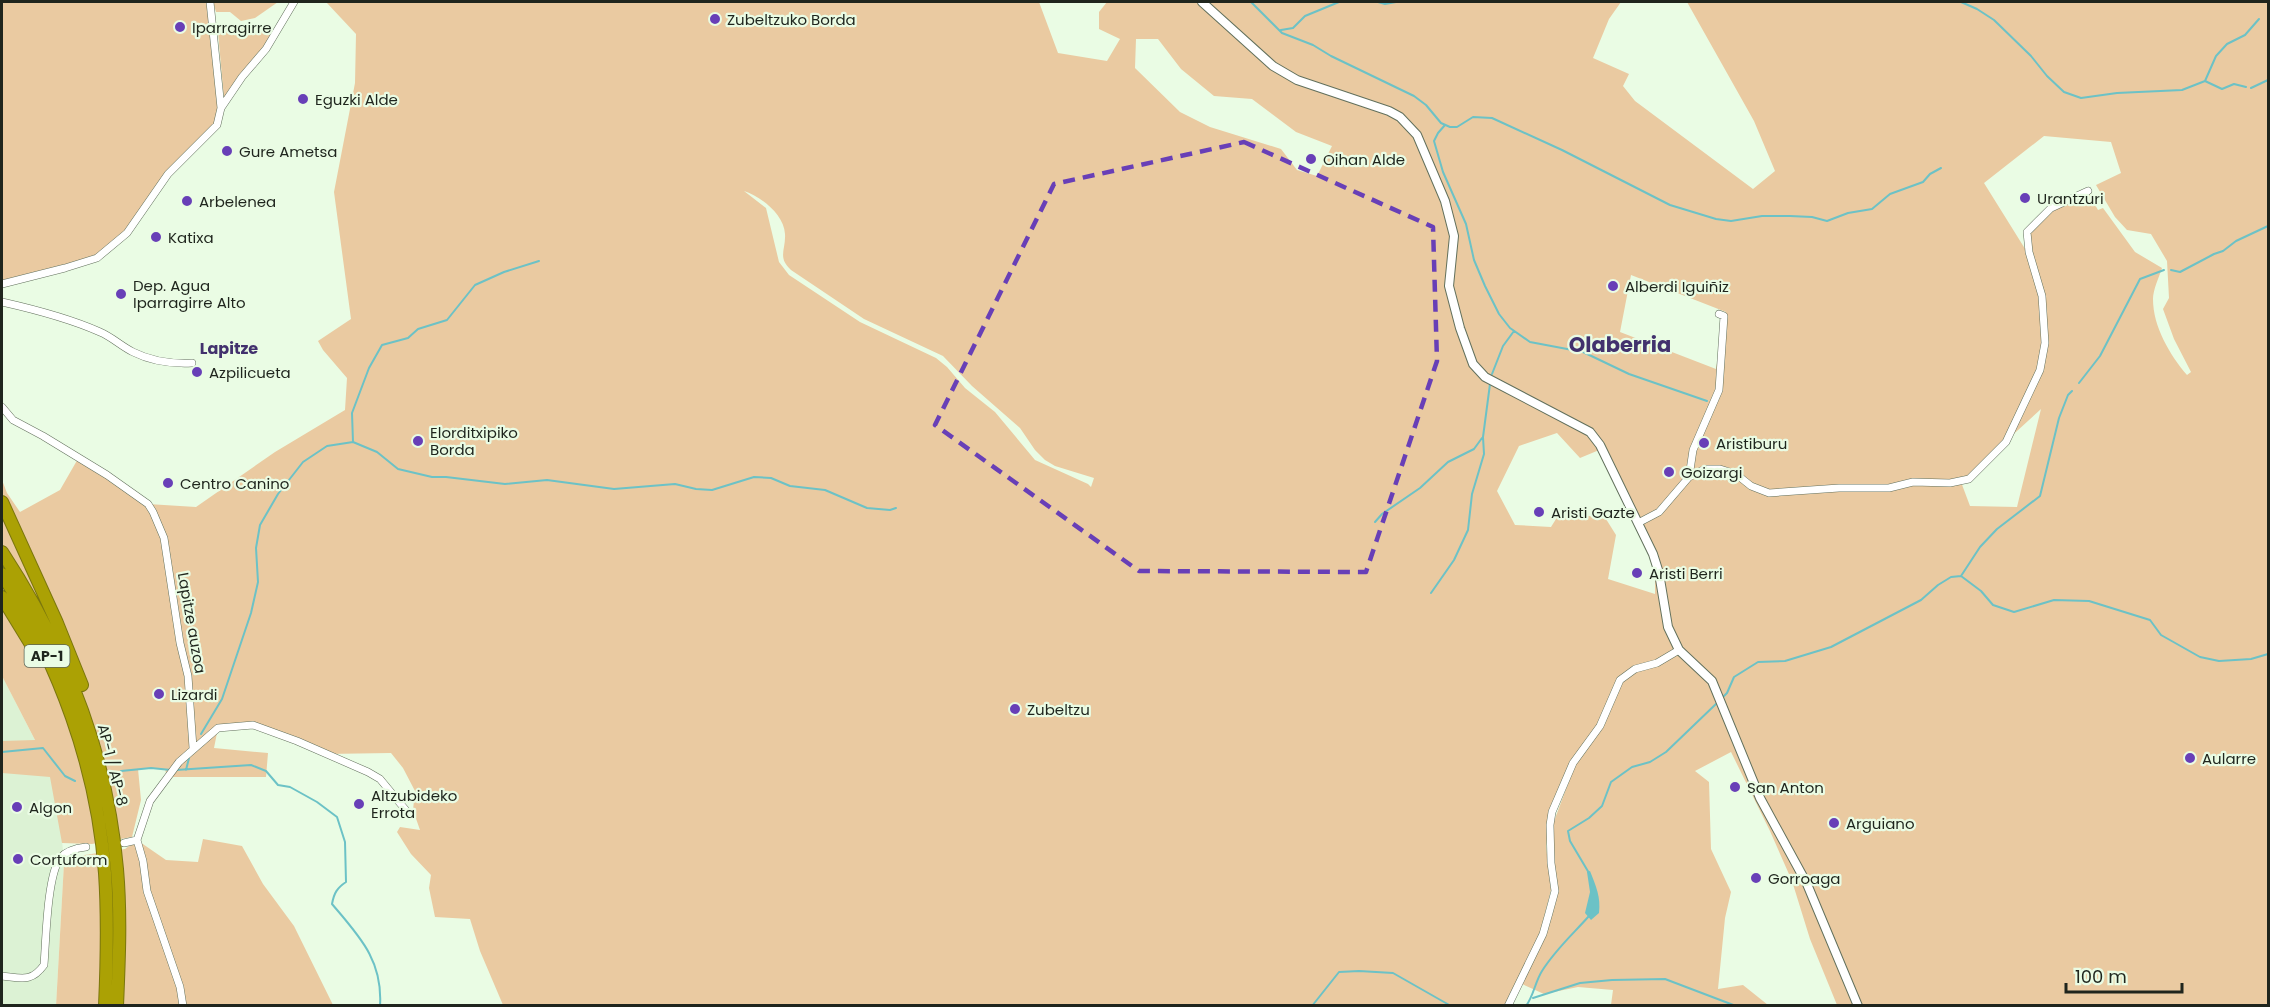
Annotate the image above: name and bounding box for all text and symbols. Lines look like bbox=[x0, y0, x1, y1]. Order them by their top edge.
place label: Zubeltzuko Borda bbox=[727, 9, 856, 30]
marker: Zubeltzuko Borda bbox=[708, 12, 722, 26]
place label: Iparragirre bbox=[192, 17, 272, 38]
marker: Iparragirre bbox=[173, 20, 187, 34]
place label: Eguzki Alde bbox=[315, 89, 398, 110]
marker: Eguzki Alde bbox=[296, 92, 310, 106]
place label: Gure Ametsa bbox=[239, 141, 337, 162]
marker: Gure Ametsa bbox=[220, 144, 234, 158]
place label: Oihan Alde bbox=[1323, 149, 1405, 170]
marker: Oihan Alde bbox=[1304, 152, 1318, 166]
place label: Urantzuri bbox=[2037, 188, 2104, 209]
place label: Arbelenea bbox=[199, 191, 276, 212]
marker: Urantzuri bbox=[2018, 191, 2032, 205]
marker: Arbelenea bbox=[180, 194, 194, 208]
place label: Katixa bbox=[168, 227, 214, 248]
marker: Katixa bbox=[149, 230, 163, 244]
place label: Dep. Agua Iparragirre Alto bbox=[133, 275, 246, 313]
place label: Alberdi Iguiñiz bbox=[1625, 276, 1729, 297]
marker: Alberdi Iguiñiz bbox=[1606, 279, 1620, 293]
marker: Dep. Agua Iparragirre Alto bbox=[114, 287, 128, 301]
district label: Olaberria bbox=[1569, 330, 1671, 359]
district label: Lapitze bbox=[200, 337, 258, 360]
place label: Azpilicueta bbox=[209, 362, 291, 383]
marker: Azpilicueta bbox=[190, 365, 204, 379]
place label: Elorditxipiko Borda bbox=[430, 422, 518, 460]
place label: Aristiburu bbox=[1716, 433, 1787, 454]
marker: Elorditxipiko Borda bbox=[411, 434, 425, 448]
marker: Aristiburu bbox=[1697, 436, 1711, 450]
place label: Goizargi bbox=[1681, 462, 1742, 483]
marker: Goizargi bbox=[1662, 465, 1676, 479]
place label: Centro Canino bbox=[180, 473, 289, 494]
marker: Centro Canino bbox=[161, 476, 175, 490]
place label: Aristi Gazte bbox=[1551, 502, 1635, 523]
marker: Aristi Gazte bbox=[1532, 505, 1546, 519]
place label: Aristi Berri bbox=[1649, 563, 1723, 584]
marker: Aristi Berri bbox=[1630, 566, 1644, 580]
street label: Lapitze auzoa bbox=[173, 571, 211, 675]
road number: AP-1 bbox=[24, 645, 70, 667]
place label: Lizardi bbox=[171, 684, 218, 705]
marker: Lizardi bbox=[152, 687, 166, 701]
place label: Zubeltzu bbox=[1027, 699, 1090, 720]
marker: Zubeltzu bbox=[1008, 702, 1022, 716]
street label: AP-1 / AP-8 bbox=[93, 722, 133, 808]
place label: Aularre bbox=[2202, 748, 2256, 769]
marker: Aularre bbox=[2183, 751, 2197, 765]
place label: San Anton bbox=[1747, 777, 1824, 798]
marker: San Anton bbox=[1728, 780, 1742, 794]
place label: Altzubideko Errota bbox=[371, 785, 457, 823]
place label: Algon bbox=[29, 797, 72, 818]
marker: Altzubideko Errota bbox=[352, 797, 366, 811]
marker: Algon bbox=[10, 800, 24, 814]
place label: Arguiano bbox=[1846, 813, 1914, 834]
marker: Arguiano bbox=[1827, 816, 1841, 830]
place label: Cortuform bbox=[30, 849, 107, 870]
marker: Cortuform bbox=[11, 852, 25, 866]
place label: Gorroaga bbox=[1768, 868, 1840, 889]
marker: Gorroaga bbox=[1749, 871, 1763, 885]
scale bar bbox=[2066, 956, 2182, 994]
text: 100 m bbox=[2075, 964, 2127, 989]

